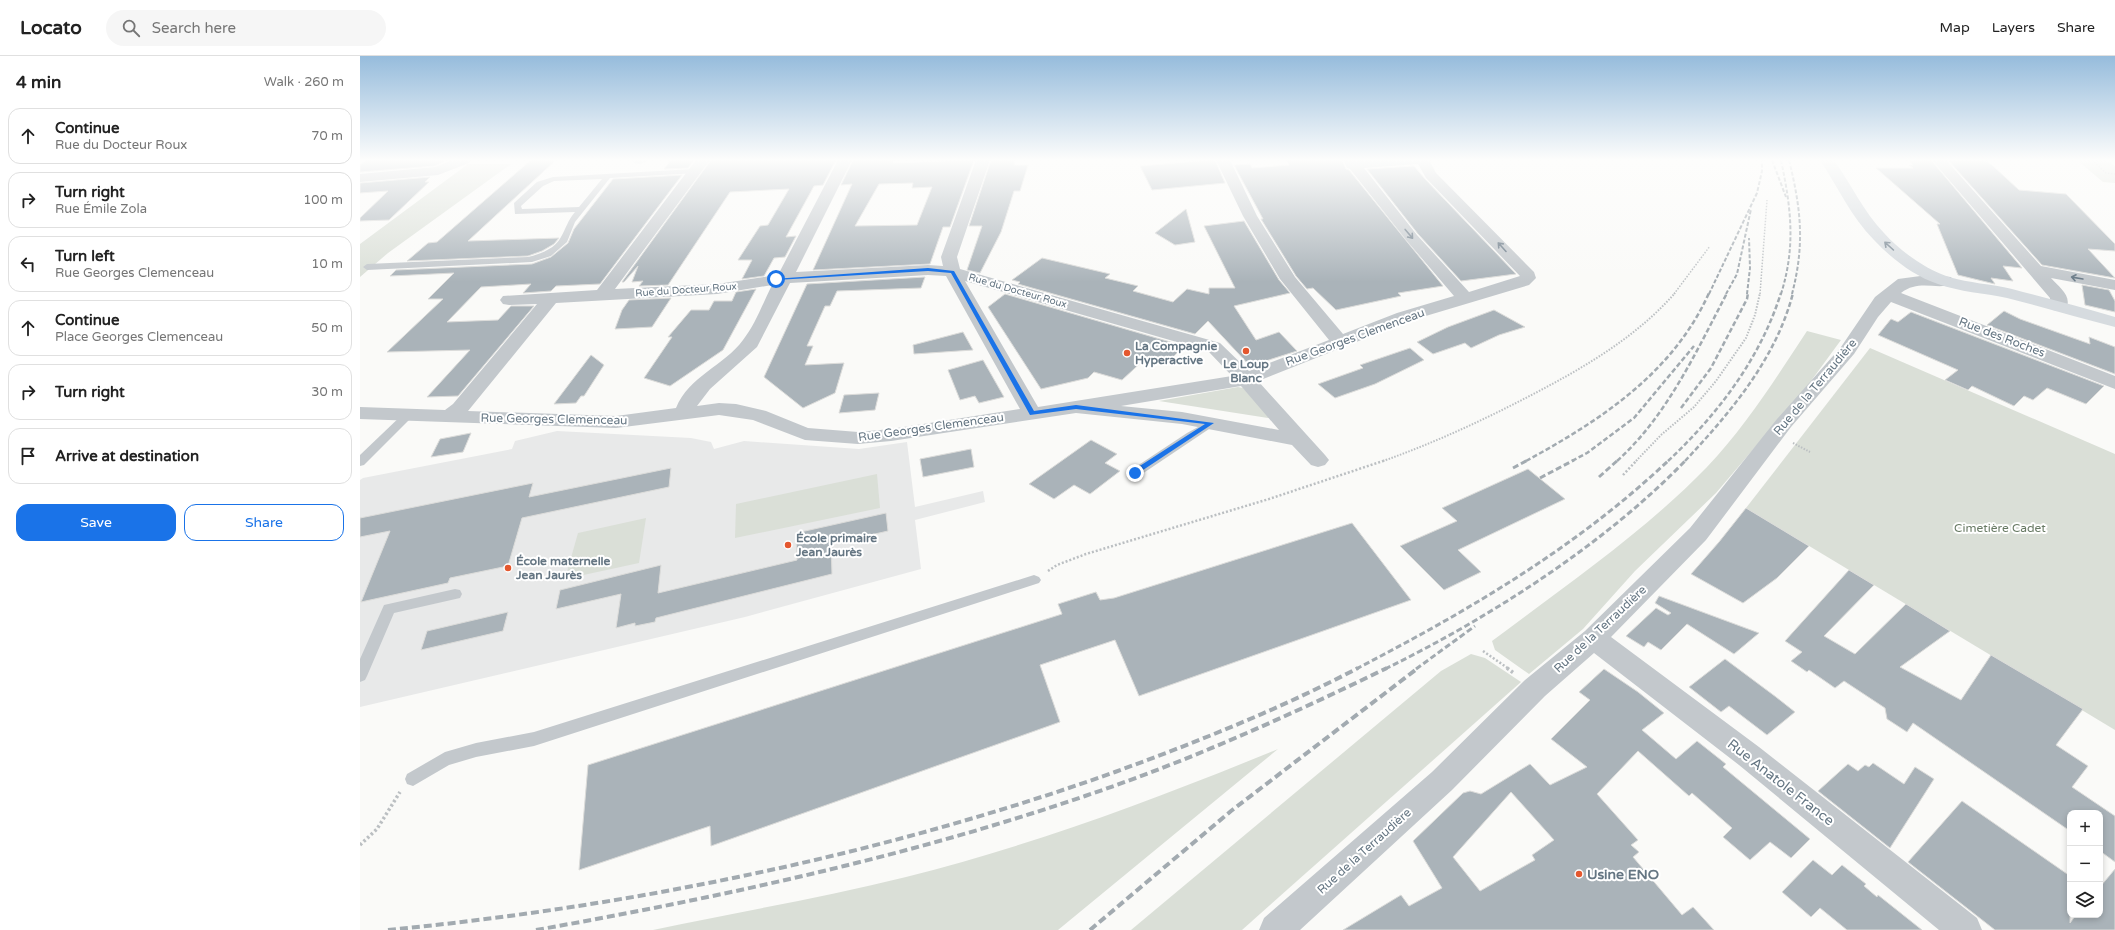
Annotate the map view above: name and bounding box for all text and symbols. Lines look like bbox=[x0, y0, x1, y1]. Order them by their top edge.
search box bbox=[106, 10, 386, 46]
text: Locato bbox=[20, 17, 82, 39]
icon: search bbox=[120, 17, 142, 39]
text: Search here bbox=[152, 19, 236, 37]
text: Map bbox=[1940, 19, 1970, 36]
text: Layers bbox=[1992, 19, 2035, 36]
text: Share bbox=[2057, 19, 2095, 36]
text: 4 min bbox=[16, 72, 61, 93]
text: Walk · 260 m bbox=[264, 74, 344, 90]
text: Continue bbox=[55, 119, 119, 137]
icon: ahead bbox=[17, 125, 39, 147]
text: 70 m bbox=[311, 128, 343, 144]
text: Rue du Docteur Roux bbox=[55, 137, 187, 153]
text: Turn right bbox=[55, 183, 125, 201]
icon: right bbox=[17, 189, 39, 211]
text: 100 m bbox=[303, 192, 343, 208]
text: Rue Émile Zola bbox=[55, 201, 147, 217]
one-way arrow bbox=[1405, 229, 1414, 239]
one-way arrow bbox=[1497, 241, 1506, 252]
one-way arrow bbox=[1884, 241, 1894, 250]
text: Turn left bbox=[55, 247, 115, 265]
icon: left bbox=[17, 253, 39, 275]
text: 10 m bbox=[311, 256, 343, 272]
text: Rue Georges Clemenceau bbox=[55, 265, 214, 281]
route start bbox=[767, 270, 785, 288]
street label: Rue du Docteur Roux bbox=[967, 271, 1068, 311]
one-way arrow bbox=[2071, 273, 2084, 281]
street label: Rue du Docteur Roux bbox=[635, 280, 737, 300]
street label: Rue Georges Clemenceau bbox=[1284, 305, 1426, 369]
text: Continue bbox=[55, 311, 119, 329]
street label: Rue des Roches bbox=[1957, 314, 2047, 360]
icon: ahead bbox=[17, 317, 39, 339]
text: 50 m bbox=[311, 320, 343, 336]
text: Place Georges Clemenceau bbox=[55, 329, 223, 345]
street label: Rue de la Terraudière bbox=[1771, 336, 1859, 438]
place label: La Compagnie Hyperactive bbox=[1135, 339, 1217, 368]
marker: Le Loup Blanc bbox=[1241, 346, 1251, 356]
marker: La Compagnie Hyperactive bbox=[1122, 348, 1132, 358]
place label: Le Loup Blanc bbox=[1223, 357, 1269, 385]
icon: right bbox=[17, 381, 39, 403]
text: Turn right bbox=[55, 383, 125, 401]
text: 30 m bbox=[311, 384, 343, 400]
street label: Rue Georges Clemenceau bbox=[857, 410, 1005, 444]
street label: Rue Georges Clemenceau bbox=[480, 411, 628, 427]
icon: arrive bbox=[17, 445, 39, 467]
text: Arrive at destination bbox=[55, 447, 199, 465]
route end bbox=[1126, 464, 1144, 482]
button: Save bbox=[16, 504, 176, 541]
button: Share bbox=[184, 504, 344, 541]
park label: Cimetière Cadet bbox=[1954, 521, 2046, 535]
place label: École primaire Jean Jaurès bbox=[795, 531, 877, 559]
marker: École primaire Jean Jaurès bbox=[783, 540, 793, 550]
place label: École maternelle Jean Jaurès bbox=[515, 554, 611, 582]
marker: École maternelle Jean Jaurès bbox=[503, 563, 513, 573]
street label: Rue de la Terraudière bbox=[1551, 582, 1649, 675]
street label: Rue Anatole France bbox=[1724, 735, 1837, 829]
street label: Rue de la Terraudière bbox=[1314, 805, 1414, 897]
map controls bbox=[2067, 810, 2103, 918]
button: + bbox=[2067, 810, 2103, 846]
button: − bbox=[2067, 846, 2103, 882]
place label: Usine ENO bbox=[1587, 866, 1659, 883]
marker: Usine ENO bbox=[1574, 869, 1584, 879]
button: layers bbox=[2067, 882, 2103, 918]

